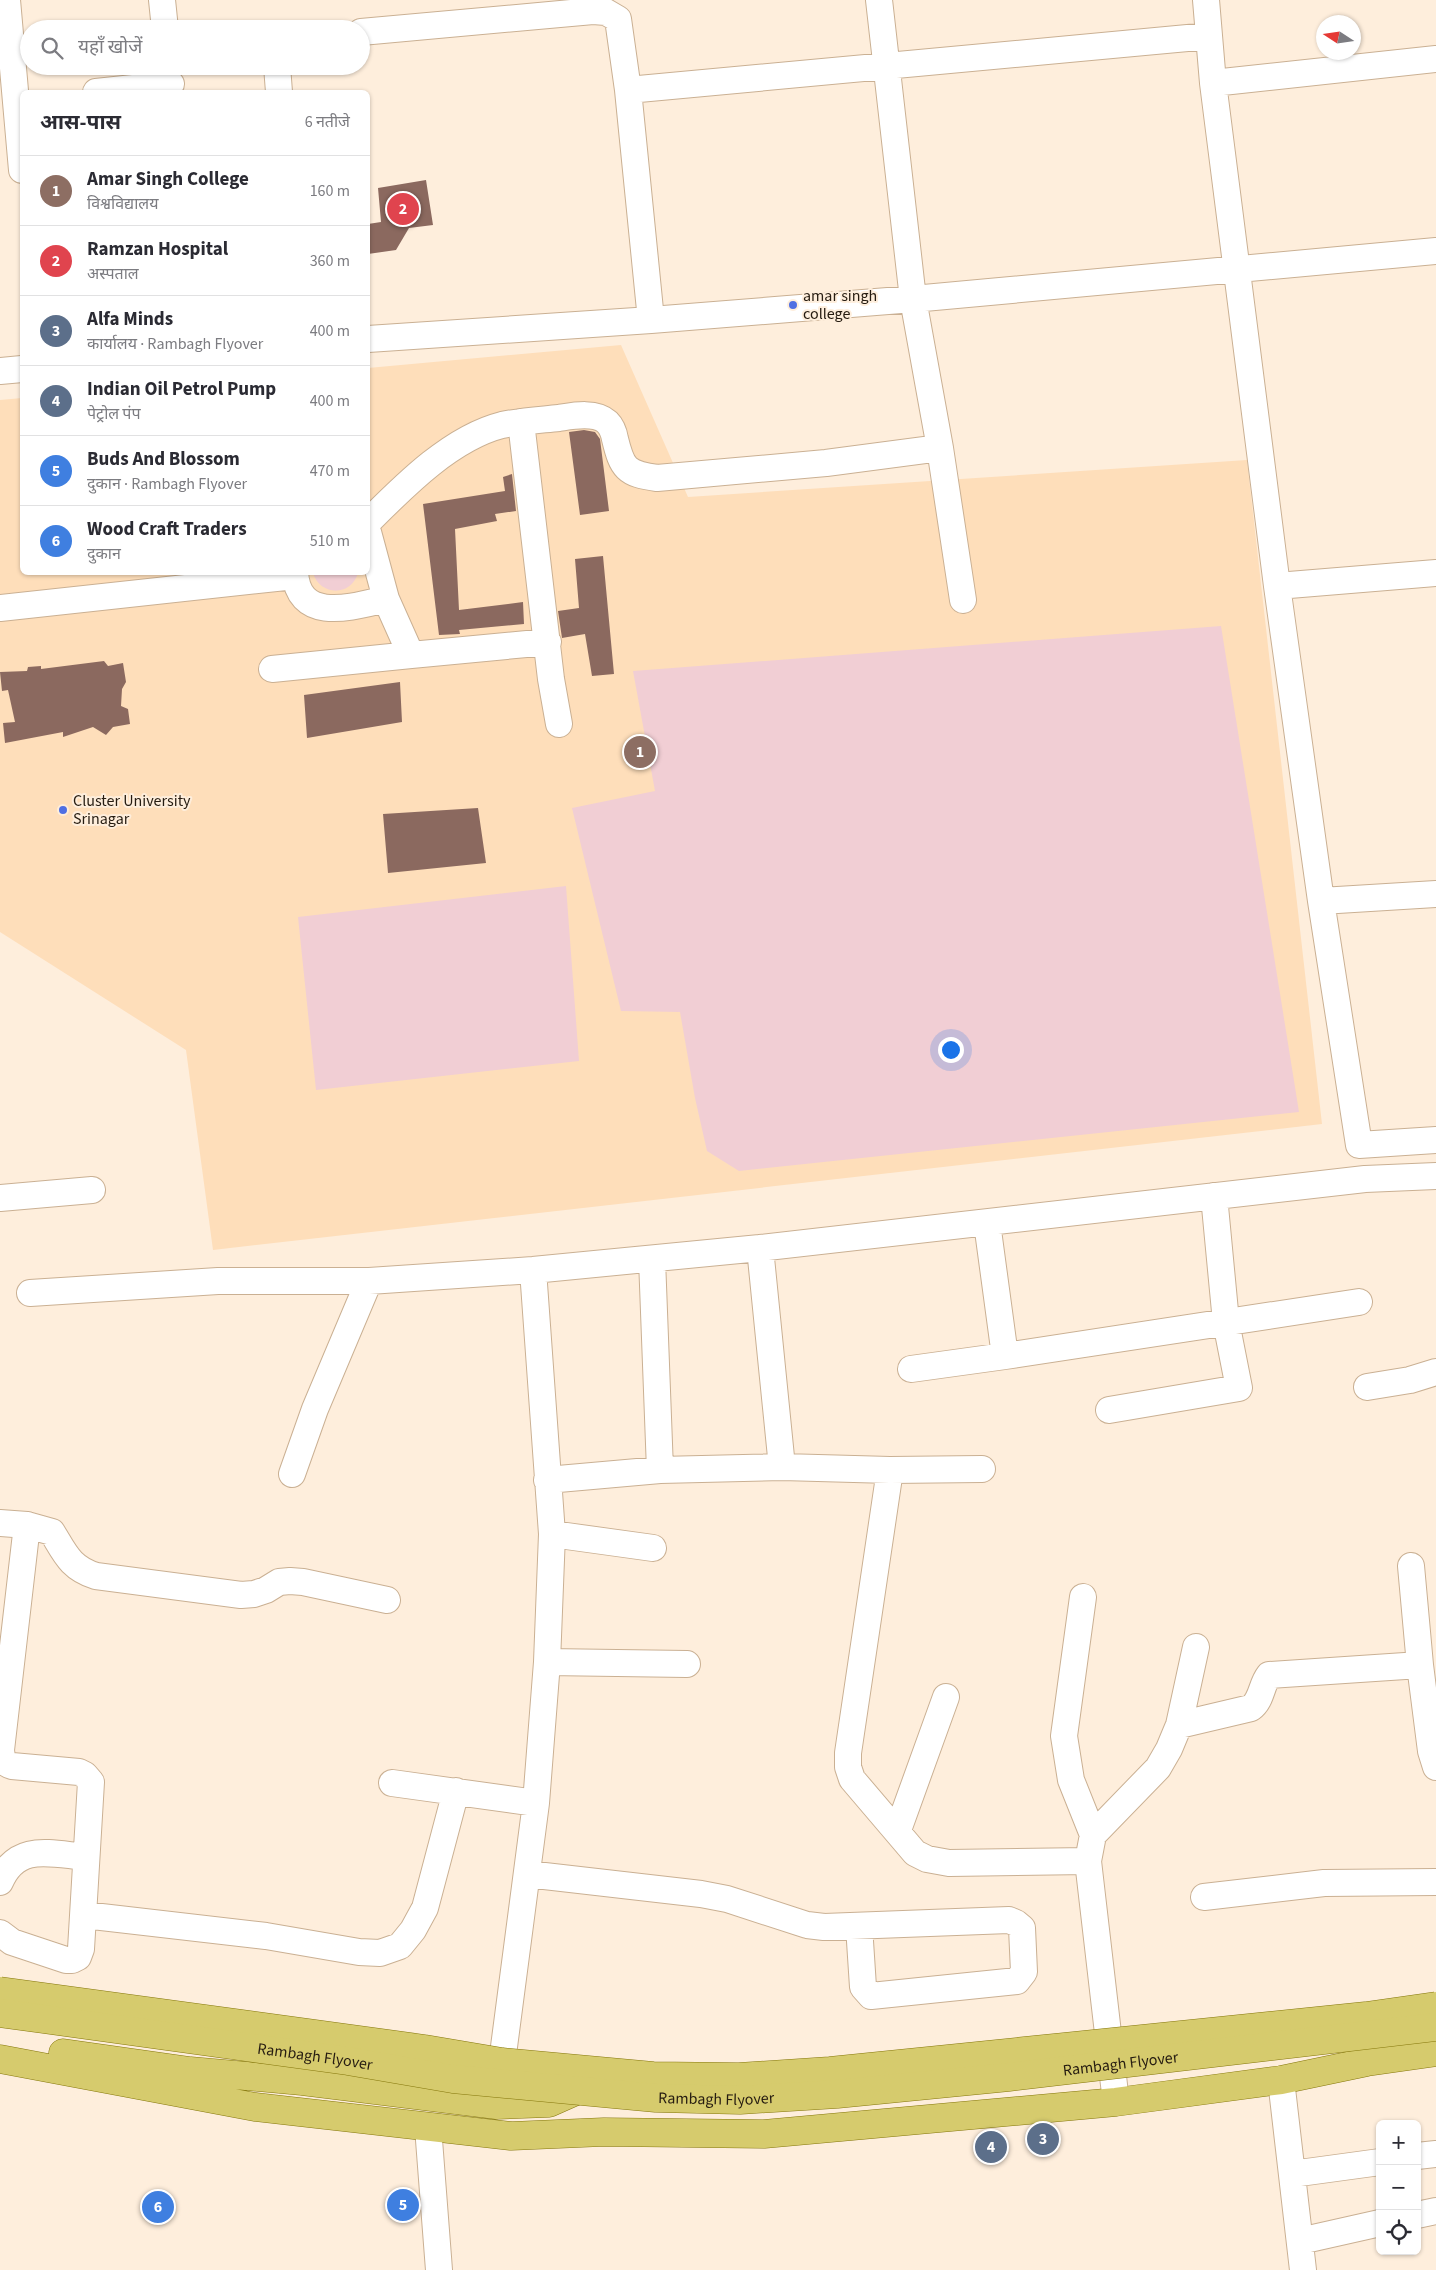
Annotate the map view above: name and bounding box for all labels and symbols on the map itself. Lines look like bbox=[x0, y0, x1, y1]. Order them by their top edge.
north arrow bbox=[1316, 15, 1361, 60]
pin: 2 bbox=[387, 190, 419, 228]
place label: amar singh college bbox=[803, 285, 877, 325]
marker: amar singh college bbox=[787, 299, 799, 311]
pin: 1 bbox=[624, 733, 656, 771]
place label: Cluster University Srinagar bbox=[73, 790, 191, 830]
marker: Cluster University Srinagar bbox=[57, 804, 69, 816]
your location bbox=[938, 1037, 964, 1063]
street label: Rambagh Flyover bbox=[256, 2038, 375, 2076]
street label: Rambagh Flyover bbox=[1062, 2046, 1180, 2082]
street label: Rambagh Flyover bbox=[658, 2087, 775, 2111]
pin: 3 bbox=[1027, 2120, 1059, 2158]
pin: 4 bbox=[975, 2128, 1007, 2166]
pin: 5 bbox=[387, 2186, 419, 2224]
pin: 6 bbox=[142, 2188, 174, 2226]

